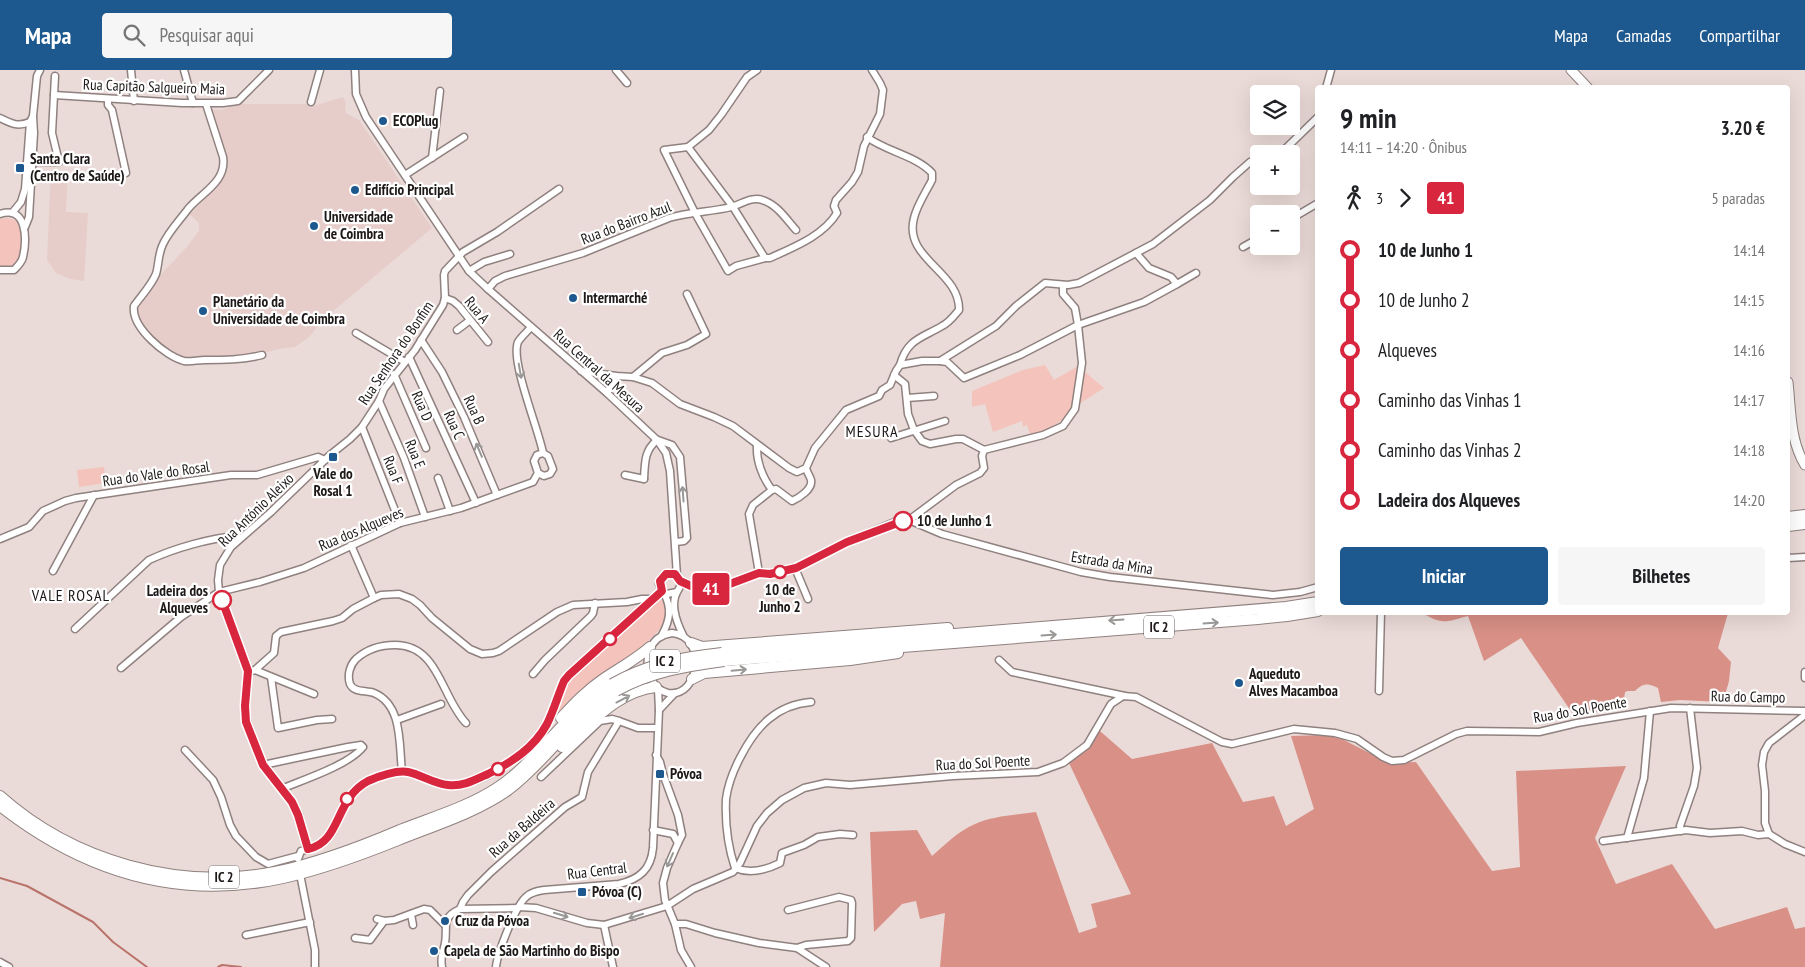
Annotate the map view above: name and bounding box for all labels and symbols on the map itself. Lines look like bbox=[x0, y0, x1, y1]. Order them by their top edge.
street label: Rua Capitão Salgueiro Maia bbox=[83, 75, 225, 98]
place label: ECOPlug bbox=[393, 111, 439, 130]
marker: ECOPlug bbox=[377, 115, 389, 127]
place label: Santa Clara (Centro de Saúde) bbox=[30, 149, 125, 185]
marker: Santa Clara (Centro de Saúde) bbox=[14, 162, 26, 174]
place label: Edifício Principal bbox=[365, 180, 454, 199]
marker: Edifício Principal bbox=[349, 184, 361, 196]
street label: Rua do Bairro Azul bbox=[578, 196, 674, 248]
place label: Universidade de Coimbra bbox=[324, 207, 393, 243]
marker: Universidade de Coimbra bbox=[308, 220, 320, 232]
place label: Intermarché bbox=[583, 288, 647, 307]
place label: Planetário da Universidade de Coimbra bbox=[213, 292, 345, 328]
street label: Rua A bbox=[461, 292, 495, 328]
marker: Intermarché bbox=[567, 292, 579, 304]
street label: Rua Senhora do Bonfim bbox=[354, 297, 437, 408]
marker: Planetário da Universidade de Coimbra bbox=[197, 305, 209, 317]
street label: Rua Central da Mesura bbox=[550, 325, 649, 417]
one-way arrow bbox=[515, 362, 525, 378]
street label: Rua D bbox=[408, 388, 437, 424]
street label: Rua B bbox=[460, 392, 489, 427]
street label: Rua C bbox=[440, 407, 469, 442]
district label: MESURA bbox=[845, 421, 899, 441]
street label: Rua E bbox=[401, 437, 430, 471]
one-way arrow bbox=[473, 443, 483, 458]
marker: Vale do Rosal 1 bbox=[327, 451, 339, 463]
street label: Rua F bbox=[379, 453, 408, 487]
street label: Rua do Vale do Rosal bbox=[101, 457, 211, 490]
place label: Vale do Rosal 1 bbox=[312, 464, 353, 500]
street label: Rua António Aleixo bbox=[214, 469, 298, 551]
one-way arrow bbox=[678, 486, 688, 502]
street label: Rua dos Alqueves bbox=[316, 502, 406, 555]
marker: 10 de Junho 1 bbox=[893, 511, 913, 531]
place label: 10 de Junho 1 bbox=[917, 511, 992, 530]
street label: Estrada da Mina bbox=[1070, 547, 1154, 578]
marker: 10 de Junho 2 bbox=[773, 565, 787, 579]
line badge: 41 bbox=[688, 573, 734, 605]
place label: 10 de Junho 2 bbox=[758, 580, 801, 616]
place label: Ladeira dos Alqueves bbox=[147, 581, 208, 617]
district label: VALE ROSAL bbox=[31, 585, 110, 605]
marker: Ladeira dos Alqueves bbox=[212, 590, 232, 610]
one-way arrow bbox=[1108, 616, 1124, 625]
road number: IC 2 bbox=[1144, 616, 1174, 638]
one-way arrow bbox=[1202, 618, 1218, 627]
one-way arrow bbox=[1040, 630, 1056, 640]
unlabelled marker bbox=[603, 632, 617, 646]
road number: IC 2 bbox=[650, 650, 680, 672]
place label: Aqueduto Alves Macamboa bbox=[1248, 664, 1338, 700]
one-way arrow bbox=[731, 665, 747, 675]
marker: Aqueduto Alves Macamboa bbox=[1233, 677, 1245, 689]
street label: Rua do Campo bbox=[1711, 686, 1785, 707]
street label: Rua do Sol Poente bbox=[1532, 692, 1628, 727]
one-way arrow bbox=[615, 694, 630, 704]
street label: Rua do Sol Poente bbox=[935, 751, 1031, 774]
unlabelled marker bbox=[491, 762, 505, 776]
place label: Póvoa bbox=[670, 764, 702, 783]
marker: Póvoa bbox=[654, 768, 666, 780]
unlabelled marker bbox=[340, 792, 354, 806]
street label: Rua da Baldeira bbox=[485, 794, 559, 861]
one-way arrow bbox=[665, 852, 675, 867]
street label: Rua Central bbox=[566, 857, 628, 884]
road number: IC 2 bbox=[209, 866, 239, 889]
place label: Póvoa (C) bbox=[592, 882, 642, 901]
marker: Póvoa (C) bbox=[576, 886, 588, 898]
place label: Cruz da Póvoa bbox=[455, 911, 529, 930]
one-way arrow bbox=[553, 911, 569, 921]
one-way arrow bbox=[628, 911, 644, 921]
marker: Cruz da Póvoa bbox=[439, 915, 451, 927]
place label: Capela de São Martinho do Bispo bbox=[444, 941, 620, 960]
marker: Capela de São Martinho do Bispo bbox=[428, 945, 440, 957]

